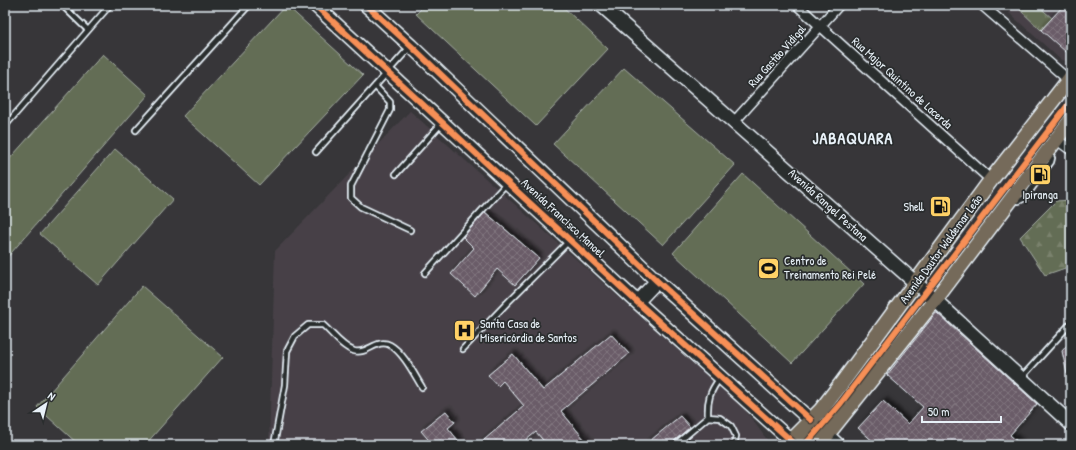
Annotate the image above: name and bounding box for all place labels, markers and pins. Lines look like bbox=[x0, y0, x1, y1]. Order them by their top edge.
fuel station icon: Ipiranga bbox=[1027, 161, 1053, 187]
place label: Ipiranga bbox=[1022, 186, 1058, 203]
fuel station icon: Shell bbox=[927, 194, 953, 220]
place label: Shell bbox=[904, 198, 925, 215]
place label: Centro de Treinamento Rei Pelé bbox=[784, 252, 876, 283]
sports icon: Centro de Treinamento Rei Pelé bbox=[755, 255, 781, 281]
place label: Santa Casa de Misericórdia de Santos bbox=[480, 315, 577, 346]
hospital icon: Santa Casa de Misericórdia de Santos bbox=[451, 318, 477, 344]

